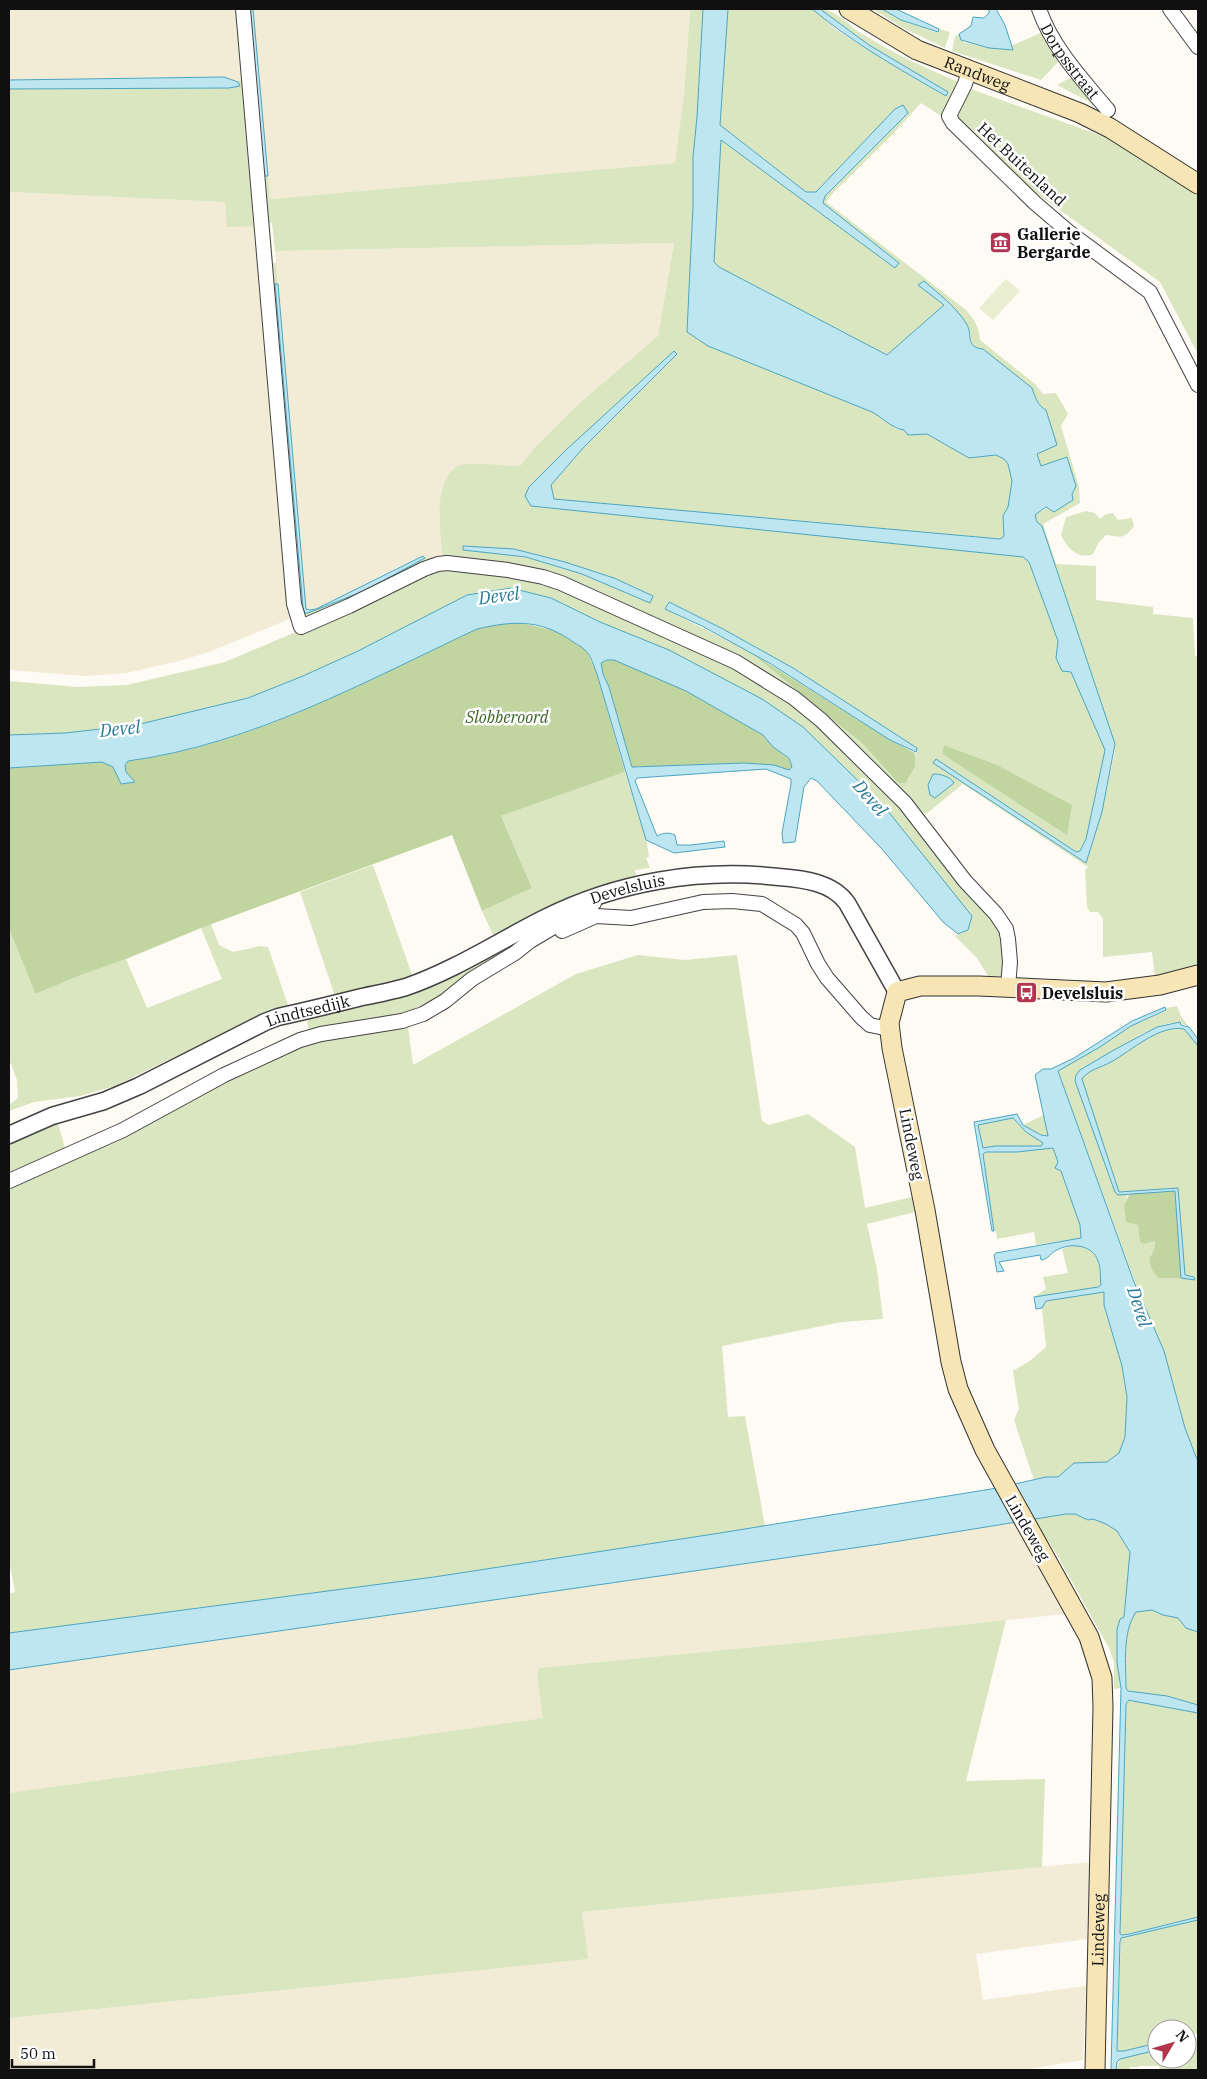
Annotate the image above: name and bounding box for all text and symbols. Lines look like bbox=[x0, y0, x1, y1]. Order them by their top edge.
street label: Dorpsstraat bbox=[1036, 20, 1104, 103]
street label: Randweg bbox=[941, 52, 1013, 95]
street label: Het Buitenland bbox=[974, 118, 1071, 210]
place label: Gallerie Bergarde bbox=[1017, 224, 1090, 262]
museum icon: Gallerie Bergarde bbox=[989, 231, 1013, 255]
water label: Devel bbox=[476, 581, 522, 610]
park label: Slobberoord bbox=[465, 707, 549, 727]
water label: Devel bbox=[97, 715, 143, 742]
water label: Devel bbox=[848, 774, 893, 821]
street label: Develsluis bbox=[587, 870, 666, 908]
bus stop icon: Develsluis bbox=[1014, 981, 1038, 1005]
place label: Develsluis bbox=[1042, 983, 1123, 1003]
street label: Lindtsedijk bbox=[263, 990, 352, 1031]
street label: Lindeweg bbox=[895, 1106, 929, 1182]
water label: Devel bbox=[1122, 1283, 1157, 1331]
street label: Lindeweg bbox=[1001, 1492, 1055, 1565]
street label: Lindeweg bbox=[1087, 1893, 1109, 1967]
north arrow bbox=[1147, 2019, 1197, 2069]
text: N bbox=[1172, 2026, 1193, 2046]
scale bar bbox=[12, 2036, 95, 2068]
text: 50 m bbox=[20, 2044, 56, 2063]

